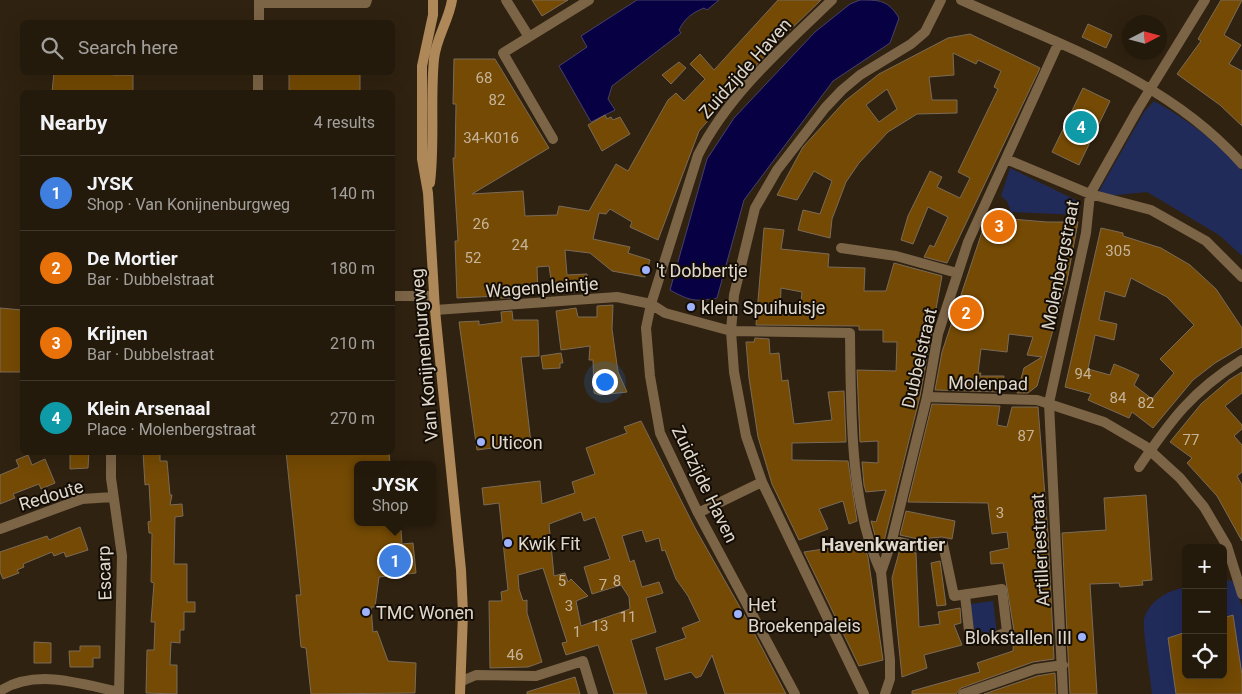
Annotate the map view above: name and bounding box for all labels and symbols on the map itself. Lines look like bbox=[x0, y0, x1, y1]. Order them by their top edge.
street label: Zuidzijde Haven bbox=[695, 14, 795, 122]
north arrow bbox=[1122, 15, 1167, 60]
house number: 68 bbox=[476, 69, 492, 87]
house number: 82 bbox=[489, 91, 505, 109]
pin: 4 bbox=[1065, 108, 1097, 146]
house number: 34-K016 bbox=[463, 129, 519, 147]
street label: Molenbergstraat bbox=[1037, 198, 1083, 332]
pin: 3 bbox=[983, 207, 1015, 245]
house number: 26 bbox=[473, 215, 489, 233]
house number: 24 bbox=[512, 236, 529, 254]
house number: 305 bbox=[1105, 242, 1131, 260]
house number: 52 bbox=[465, 249, 481, 267]
place label: 't Dobbertje bbox=[656, 260, 748, 281]
marker: 't Dobbertje bbox=[640, 264, 652, 276]
street label: Van Konijnenburgweg bbox=[406, 267, 442, 443]
street label: Wagenpleintje bbox=[485, 273, 599, 301]
pin: 2 bbox=[950, 294, 982, 332]
place label: klein Spuihuisje bbox=[701, 297, 825, 318]
marker: klein Spuihuisje bbox=[685, 301, 697, 313]
street label: Dubbelstraat bbox=[897, 306, 941, 410]
house number: 94 bbox=[1075, 365, 1092, 383]
your location bbox=[592, 369, 618, 395]
street label: Molenpad bbox=[948, 372, 1028, 394]
house number: 84 bbox=[1110, 389, 1127, 407]
house number: 82 bbox=[1138, 394, 1154, 412]
street label: Zuidzijde Haven bbox=[668, 422, 742, 546]
house number: 87 bbox=[1018, 427, 1034, 445]
house number: 77 bbox=[1183, 431, 1199, 449]
place label: Uticon bbox=[491, 432, 543, 453]
marker: Uticon bbox=[475, 436, 487, 448]
street label: Redoute bbox=[16, 475, 86, 515]
street label: Artilleriestraat bbox=[1027, 493, 1053, 607]
house number: 3 bbox=[996, 504, 1004, 522]
place label: Kwik Fit bbox=[518, 533, 581, 554]
district label: Havenkwartier bbox=[821, 533, 945, 556]
marker: Kwik Fit bbox=[502, 537, 514, 549]
pin: 1 bbox=[379, 542, 411, 580]
street label: Escarp bbox=[93, 545, 115, 601]
house number: 5 bbox=[558, 572, 566, 590]
house number: 8 bbox=[613, 572, 621, 590]
house number: 7 bbox=[599, 576, 607, 594]
place label: Het Broekenpaleis bbox=[748, 594, 861, 636]
house number: 3 bbox=[565, 597, 573, 615]
place label: TMC Wonen bbox=[376, 602, 474, 623]
marker: TMC Wonen bbox=[360, 606, 372, 618]
house number: 11 bbox=[620, 608, 636, 626]
marker: Het Broekenpaleis bbox=[732, 608, 744, 620]
house number: 13 bbox=[592, 617, 608, 635]
house number: 1 bbox=[573, 623, 581, 641]
place label: Blokstallen III bbox=[965, 627, 1072, 648]
marker: Blokstallen III bbox=[1076, 631, 1088, 643]
house number: 46 bbox=[507, 646, 523, 664]

